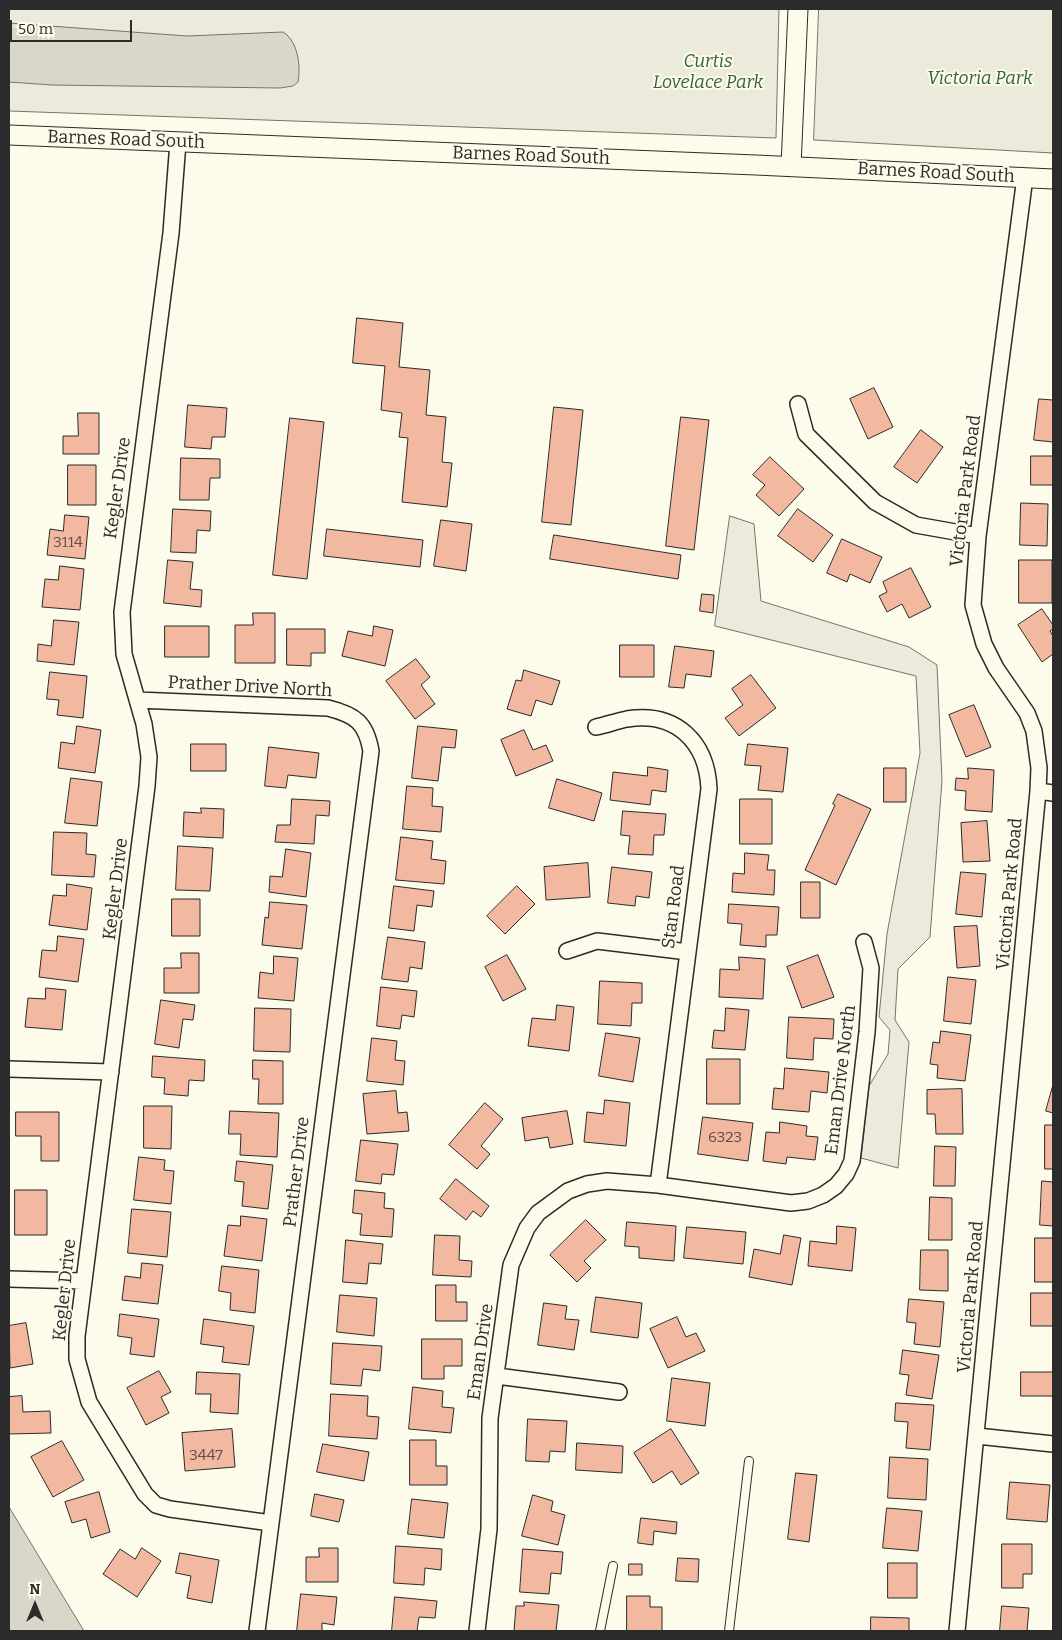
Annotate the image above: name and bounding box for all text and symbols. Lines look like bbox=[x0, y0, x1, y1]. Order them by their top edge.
scale bar bbox=[12, 10, 135, 42]
text: 50 m bbox=[18, 20, 53, 38]
park label: Curtis Lovelace Park bbox=[653, 51, 763, 94]
park label: Victoria Park bbox=[927, 68, 1033, 90]
street label: Barnes Road South bbox=[47, 126, 205, 154]
street label: Barnes Road South bbox=[452, 142, 610, 170]
street label: Barnes Road South bbox=[857, 158, 1015, 188]
street label: Victoria Park Road bbox=[946, 414, 986, 568]
street label: Kegler Drive bbox=[100, 436, 136, 540]
house number: 3114 bbox=[53, 534, 83, 552]
street label: Prather Drive North bbox=[167, 672, 333, 702]
street label: Victoria Park Road bbox=[993, 817, 1027, 971]
street label: Kegler Drive bbox=[99, 837, 133, 941]
street label: Stan Road bbox=[658, 864, 690, 950]
street label: Eman Drive North bbox=[821, 1004, 861, 1156]
street label: Prather Drive bbox=[280, 1116, 314, 1228]
house number: 6323 bbox=[708, 1129, 742, 1147]
street label: Victoria Park Road bbox=[954, 1220, 988, 1374]
street label: Kegler Drive bbox=[49, 1238, 81, 1342]
street label: Eman Drive bbox=[464, 1302, 498, 1402]
house number: 3447 bbox=[189, 1447, 223, 1465]
north arrow bbox=[10, 1580, 60, 1630]
text: N bbox=[30, 1581, 40, 1598]

